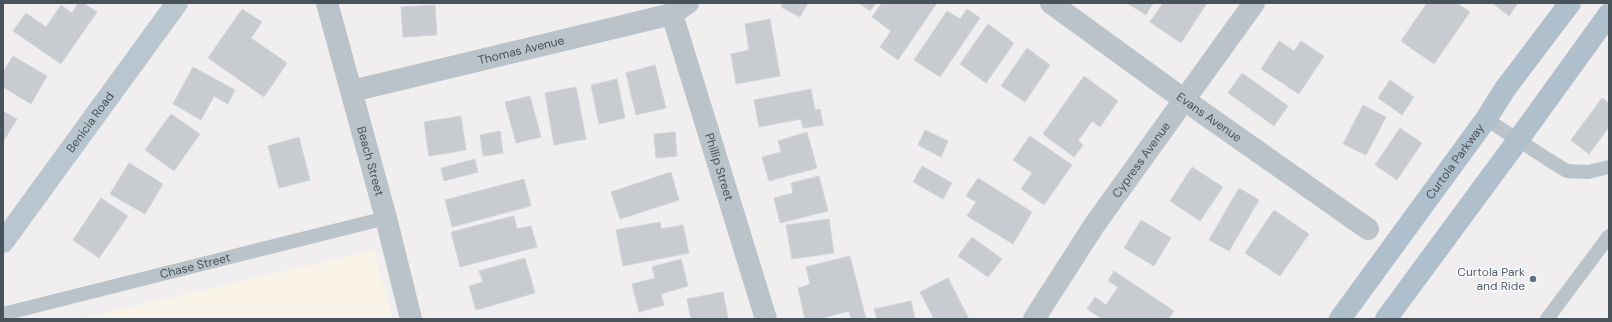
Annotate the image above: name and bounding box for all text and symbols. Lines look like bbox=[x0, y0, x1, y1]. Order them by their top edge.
street label: Thomas Avenue bbox=[476, 32, 566, 68]
street label: Benicia Road bbox=[63, 89, 118, 156]
street label: Evans Avenue bbox=[1173, 89, 1245, 146]
street label: Cypress Avenue bbox=[1108, 118, 1174, 201]
street label: Curtola Parkway bbox=[1422, 120, 1488, 202]
street label: Beach Street bbox=[353, 124, 388, 198]
street label: Phillip Street bbox=[701, 131, 737, 203]
street label: Chase Street bbox=[158, 249, 232, 282]
place label: Curtola Park and Ride bbox=[1457, 264, 1525, 294]
marker: Curtola Park and Ride bbox=[1528, 274, 1538, 284]

